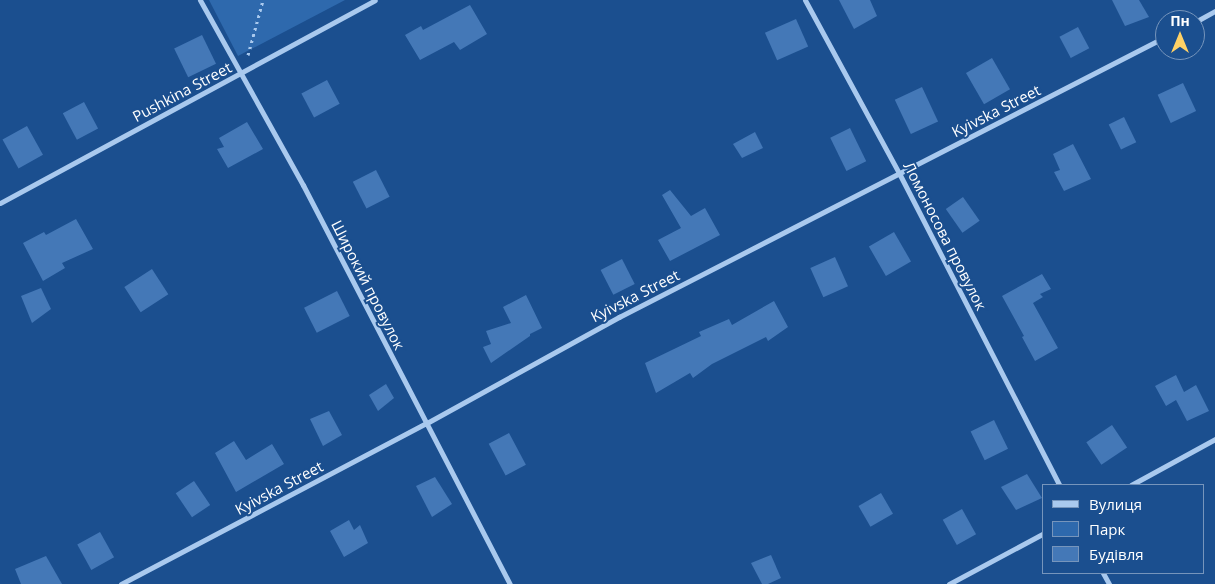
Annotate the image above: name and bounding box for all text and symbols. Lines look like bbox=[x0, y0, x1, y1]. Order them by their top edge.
north arrow bbox=[1155, 10, 1205, 60]
text: Пн bbox=[1170, 11, 1190, 30]
street label: Pushkina Street bbox=[129, 58, 235, 126]
street label: Kyivska Street bbox=[949, 81, 1043, 141]
street label: Ломоносова провулок bbox=[900, 159, 990, 313]
street label: Широкий провулок bbox=[328, 217, 408, 353]
street label: Kyivska Street bbox=[588, 266, 682, 326]
street label: Kyivska Street bbox=[232, 457, 326, 519]
legend bbox=[1042, 484, 1205, 574]
text: Вулиця bbox=[1089, 494, 1142, 514]
text: Парк bbox=[1089, 519, 1125, 539]
text: Будівля bbox=[1089, 544, 1144, 564]

